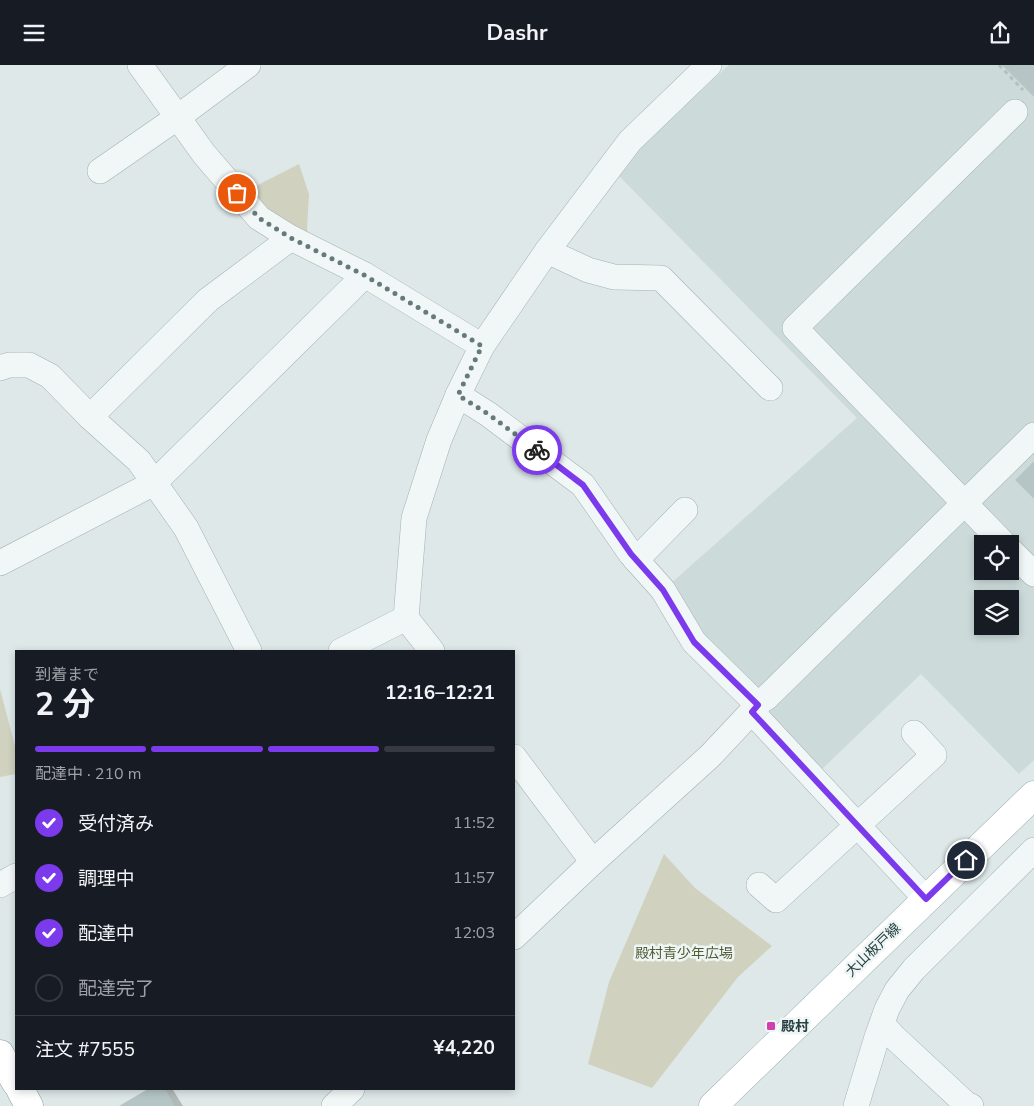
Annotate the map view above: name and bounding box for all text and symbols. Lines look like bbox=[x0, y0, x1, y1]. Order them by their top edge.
text: Dashr bbox=[486, 18, 548, 48]
icon: menu bbox=[20, 19, 48, 47]
icon: share bbox=[986, 19, 1014, 47]
pin bbox=[216, 172, 258, 214]
icon: bag bbox=[223, 179, 251, 207]
courier bbox=[512, 425, 562, 475]
icon: bike bbox=[523, 436, 551, 464]
map controls bbox=[974, 535, 1019, 635]
button: locate bbox=[974, 535, 1019, 580]
button: layers bbox=[974, 590, 1019, 635]
text: 到着まで bbox=[35, 664, 99, 686]
text: 12:16–12:21 bbox=[385, 680, 495, 706]
text: 2 分 bbox=[35, 683, 95, 726]
text: 配達中 · 210 m bbox=[35, 763, 141, 785]
icon: check bbox=[35, 809, 63, 837]
text: 受付済み bbox=[78, 811, 154, 837]
text: 11:52 bbox=[453, 812, 495, 834]
pin bbox=[945, 839, 987, 881]
icon: home bbox=[952, 846, 980, 874]
icon: check bbox=[35, 864, 63, 892]
text: 調理中 bbox=[78, 866, 135, 892]
text: 11:57 bbox=[453, 867, 495, 889]
icon: check bbox=[35, 919, 63, 947]
street label: 大山板戸線 bbox=[841, 919, 905, 981]
text: 配達中 bbox=[78, 921, 135, 947]
text: 12:03 bbox=[453, 922, 495, 944]
park label: 殿村青少年広場 bbox=[635, 944, 733, 963]
text: 配達完了 bbox=[78, 976, 154, 1002]
place label: 殿村 bbox=[781, 1017, 809, 1036]
marker: 殿村 bbox=[765, 1020, 777, 1032]
text: ¥4,220 bbox=[433, 1035, 495, 1061]
text: 注文 #7555 bbox=[35, 1037, 135, 1063]

